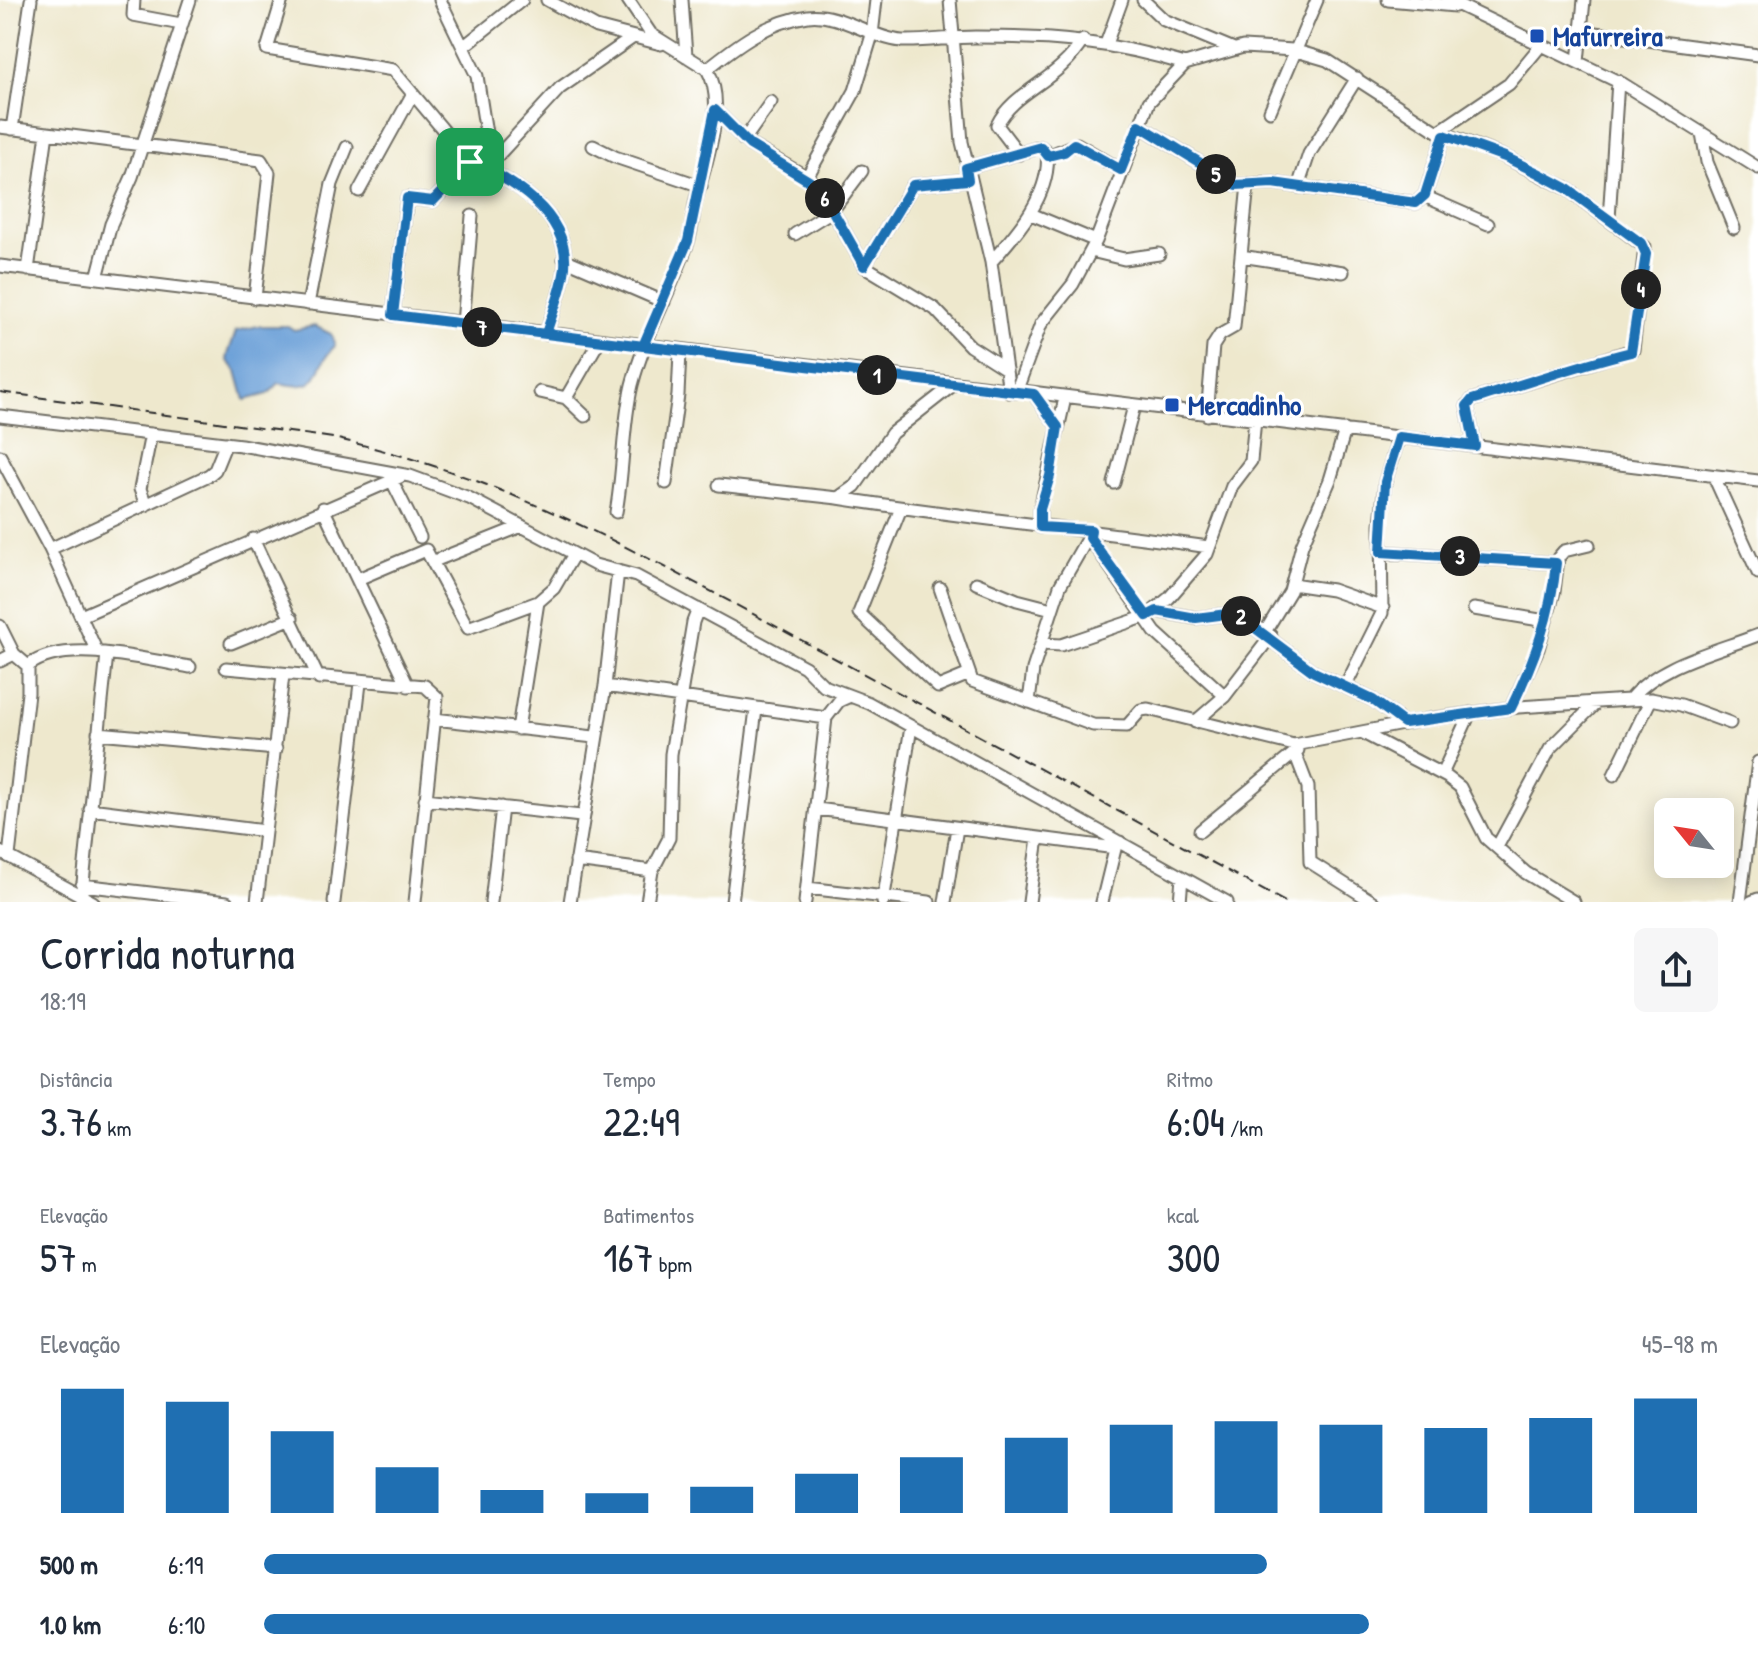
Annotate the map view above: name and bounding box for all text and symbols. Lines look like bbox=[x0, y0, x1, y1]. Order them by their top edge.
place label: Mafurreira bbox=[1553, 17, 1663, 55]
marker: Mafurreira bbox=[1528, 27, 1546, 45]
pin bbox=[436, 128, 504, 196]
icon: arrive bbox=[448, 140, 492, 184]
pin: 5 bbox=[1196, 154, 1236, 194]
text: 5 bbox=[1211, 159, 1221, 189]
pin: 6 bbox=[805, 178, 845, 218]
text: 6 bbox=[821, 183, 829, 213]
pin: 4 bbox=[1621, 269, 1661, 309]
text: 4 bbox=[1637, 274, 1645, 304]
pin: 7 bbox=[462, 307, 502, 347]
text: 7 bbox=[477, 312, 487, 342]
pin: 1 bbox=[857, 355, 897, 395]
text: 1 bbox=[873, 360, 881, 390]
place label: Mercadinho bbox=[1188, 386, 1302, 424]
marker: Mercadinho bbox=[1163, 396, 1181, 414]
pin: 3 bbox=[1440, 536, 1480, 576]
text: 3 bbox=[1455, 541, 1465, 571]
pin: 2 bbox=[1221, 596, 1261, 636]
text: 2 bbox=[1236, 601, 1246, 631]
north arrow bbox=[1654, 798, 1734, 878]
map controls bbox=[1654, 798, 1734, 878]
text: Corrida noturna bbox=[40, 923, 295, 983]
button: share bbox=[1634, 928, 1718, 1012]
text: 18:19 bbox=[40, 983, 86, 1018]
text: Distância bbox=[40, 1064, 112, 1094]
text: Tempo bbox=[603, 1064, 656, 1094]
text: Ritmo bbox=[1167, 1064, 1213, 1094]
text: 3.76 bbox=[40, 1094, 102, 1148]
text: 22:49 bbox=[603, 1094, 680, 1148]
text: 6:04 bbox=[1167, 1094, 1225, 1148]
text: km bbox=[102, 1113, 131, 1143]
text: /km bbox=[1225, 1113, 1263, 1143]
text: Elevação bbox=[40, 1200, 108, 1230]
text: Batimentos bbox=[603, 1200, 694, 1230]
text: kcal bbox=[1167, 1200, 1199, 1230]
text: 57 bbox=[40, 1230, 77, 1284]
text: 167 bbox=[603, 1230, 654, 1284]
text: 300 bbox=[1167, 1230, 1220, 1284]
text: m bbox=[77, 1249, 97, 1279]
text: bpm bbox=[654, 1249, 692, 1279]
text: Elevação bbox=[40, 1326, 120, 1361]
text: 45–98 m bbox=[1642, 1326, 1718, 1361]
text: 500 m bbox=[40, 1547, 98, 1582]
text: 6:19 bbox=[168, 1547, 203, 1582]
text: 1.0 km bbox=[40, 1607, 101, 1642]
text: 6:10 bbox=[168, 1607, 206, 1642]

